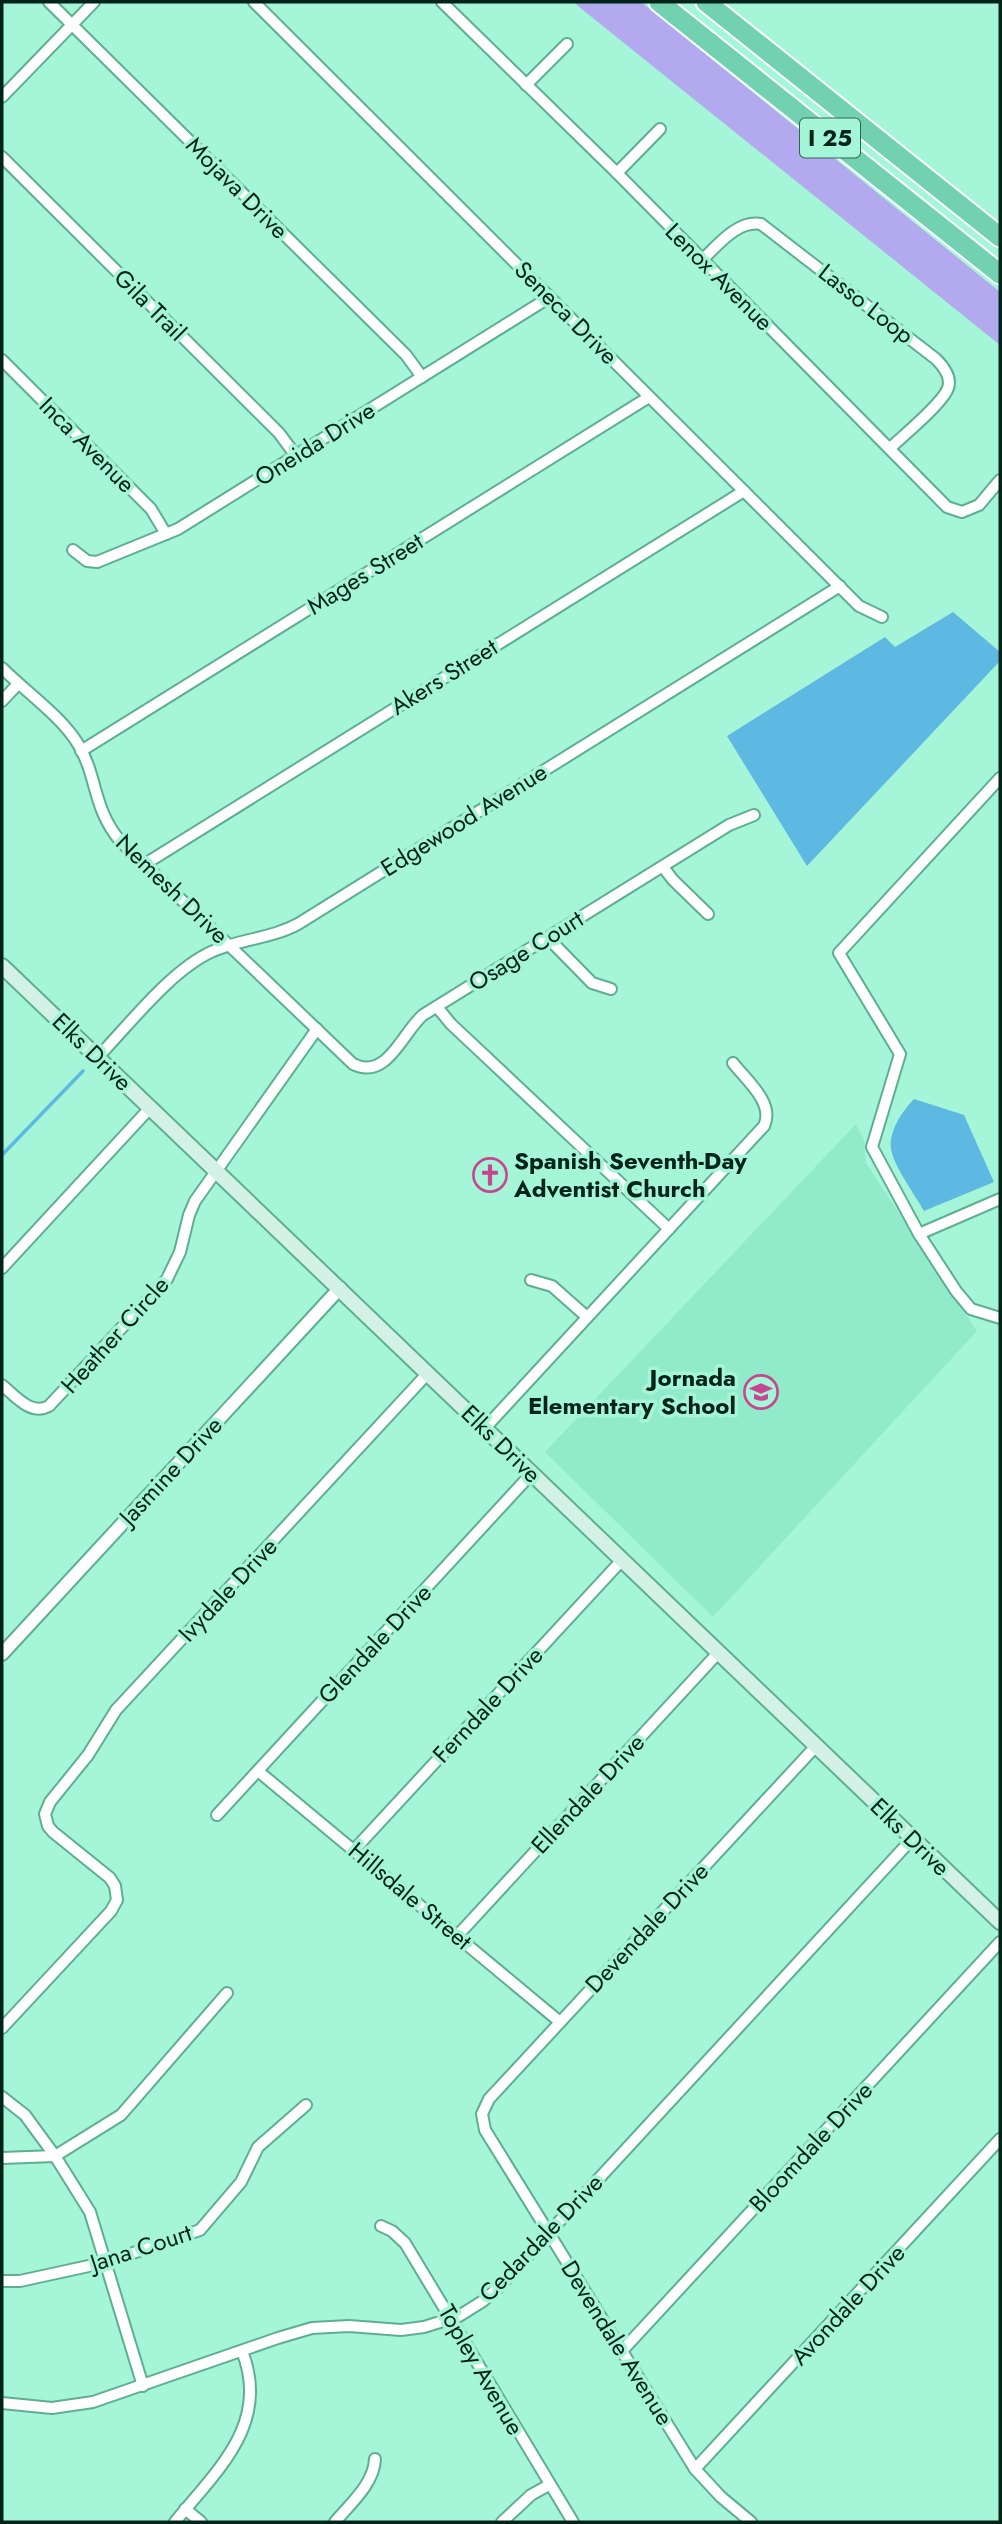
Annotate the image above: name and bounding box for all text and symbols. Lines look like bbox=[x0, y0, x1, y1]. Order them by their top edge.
road number: I 25 bbox=[800, 119, 860, 158]
street label: Mojava Drive bbox=[178, 128, 297, 247]
street label: Lenox Avenue bbox=[657, 215, 781, 339]
street label: Seneca Drive bbox=[507, 253, 626, 372]
street label: Lasso Loop bbox=[811, 255, 921, 352]
street label: Gila Trail bbox=[106, 260, 195, 349]
street label: Inca Avenue bbox=[31, 389, 143, 501]
street label: Oneida Drive bbox=[248, 393, 382, 494]
street label: Mages Street bbox=[300, 524, 430, 623]
street label: Akers Street bbox=[383, 630, 504, 723]
street label: Edgewood Avenue bbox=[374, 754, 554, 885]
street label: Nemesh Drive bbox=[108, 826, 237, 952]
street label: Osage Court bbox=[462, 901, 590, 1000]
street label: Elks Drive bbox=[44, 1004, 140, 1099]
place label: Spanish Seventh-Day Adventist Church bbox=[513, 1143, 747, 1206]
church icon: Spanish Seventh-Day Adventist Church bbox=[471, 1156, 509, 1194]
street label: Heather Circle bbox=[52, 1268, 177, 1401]
place label: Jornada Elementary School bbox=[528, 1360, 736, 1423]
school or university icon: Jornada Elementary School bbox=[742, 1373, 780, 1411]
street label: Elks Drive bbox=[453, 1396, 549, 1491]
street label: Jasmine Drive bbox=[109, 1408, 230, 1535]
street label: Ivydale Drive bbox=[170, 1530, 285, 1650]
street label: Glendale Drive bbox=[310, 1576, 440, 1711]
street label: Ferndale Drive bbox=[424, 1639, 551, 1771]
street label: Ellendale Drive bbox=[523, 1726, 653, 1861]
street label: Elks Drive bbox=[862, 1789, 958, 1884]
street label: Hillsdale Street bbox=[341, 1833, 480, 1958]
street label: Devendale Drive bbox=[577, 1855, 716, 2001]
street label: Bloomdale Drive bbox=[741, 2073, 881, 2220]
street label: Cedardale Drive bbox=[470, 2166, 611, 2309]
street label: Jana Court bbox=[83, 2215, 196, 2281]
street label: Avondale Drive bbox=[782, 2236, 913, 2373]
street label: Devendale Avenue bbox=[553, 2254, 682, 2432]
street label: Topley Avenue bbox=[430, 2298, 533, 2442]

